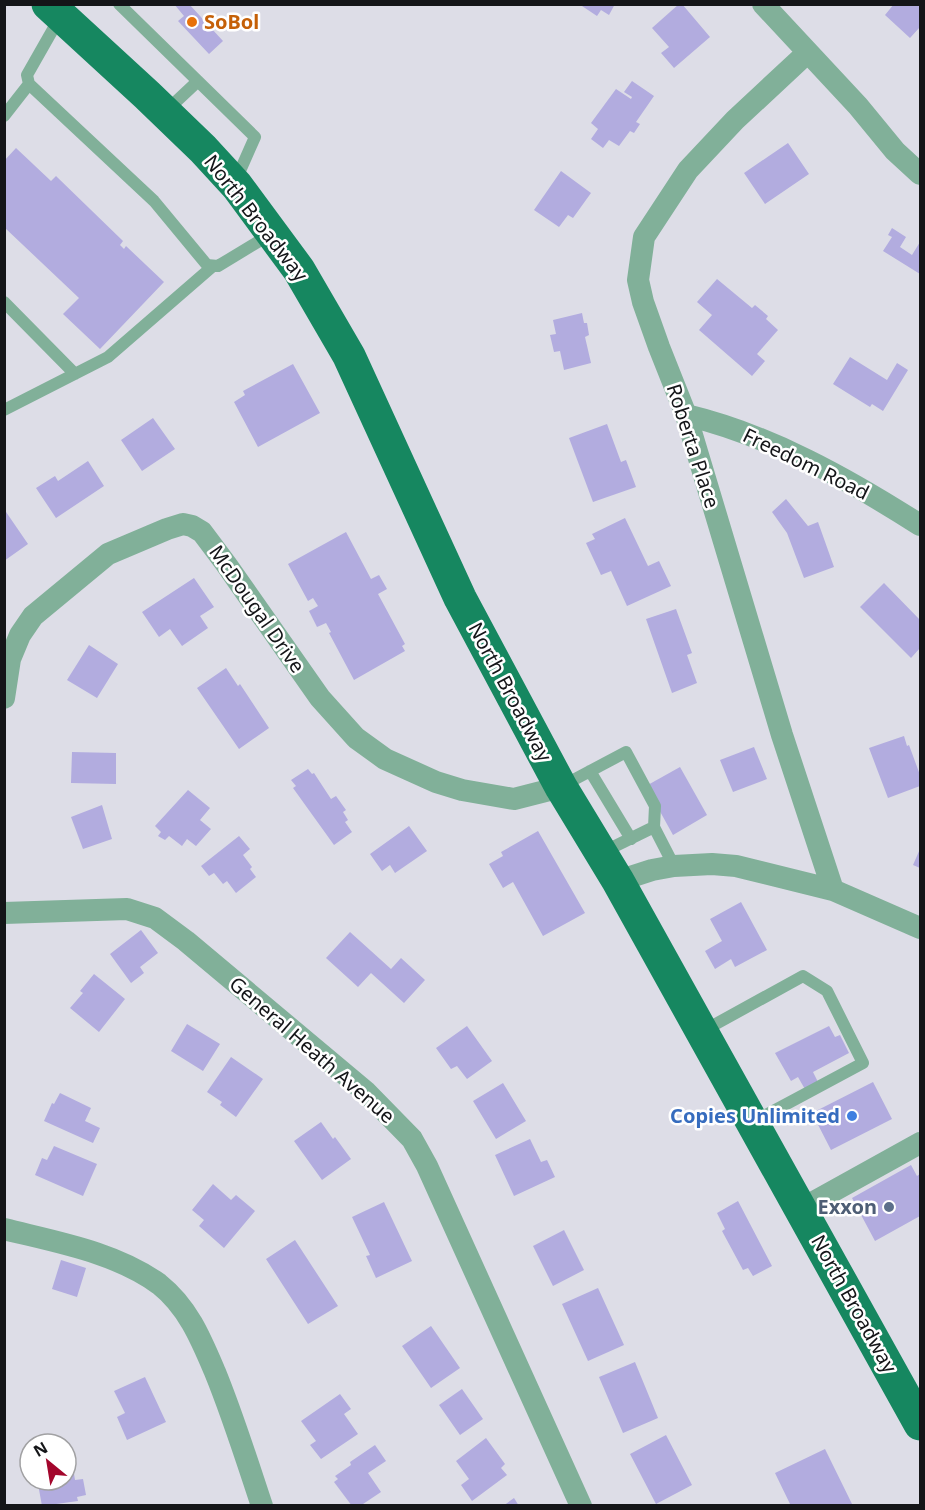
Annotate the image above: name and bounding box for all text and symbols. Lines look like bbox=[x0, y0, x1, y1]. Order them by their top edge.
place label: SoBol bbox=[204, 8, 259, 35]
marker: SoBol bbox=[185, 15, 199, 29]
street label: North Broadway bbox=[198, 149, 315, 287]
street label: Roberta Place bbox=[661, 380, 726, 512]
street label: Freedom Road bbox=[739, 421, 874, 506]
street label: McDougal Drive bbox=[203, 539, 312, 678]
street label: North Broadway bbox=[462, 617, 559, 767]
street label: General Heath Avenue bbox=[224, 970, 401, 1129]
place label: Copies Unlimited bbox=[670, 1102, 840, 1129]
marker: Copies Unlimited bbox=[845, 1109, 859, 1123]
place label: Exxon bbox=[818, 1193, 877, 1220]
marker: Exxon bbox=[882, 1200, 896, 1214]
street label: North Broadway bbox=[805, 1230, 904, 1378]
north arrow bbox=[18, 1432, 78, 1492]
text: N bbox=[29, 1436, 52, 1462]

